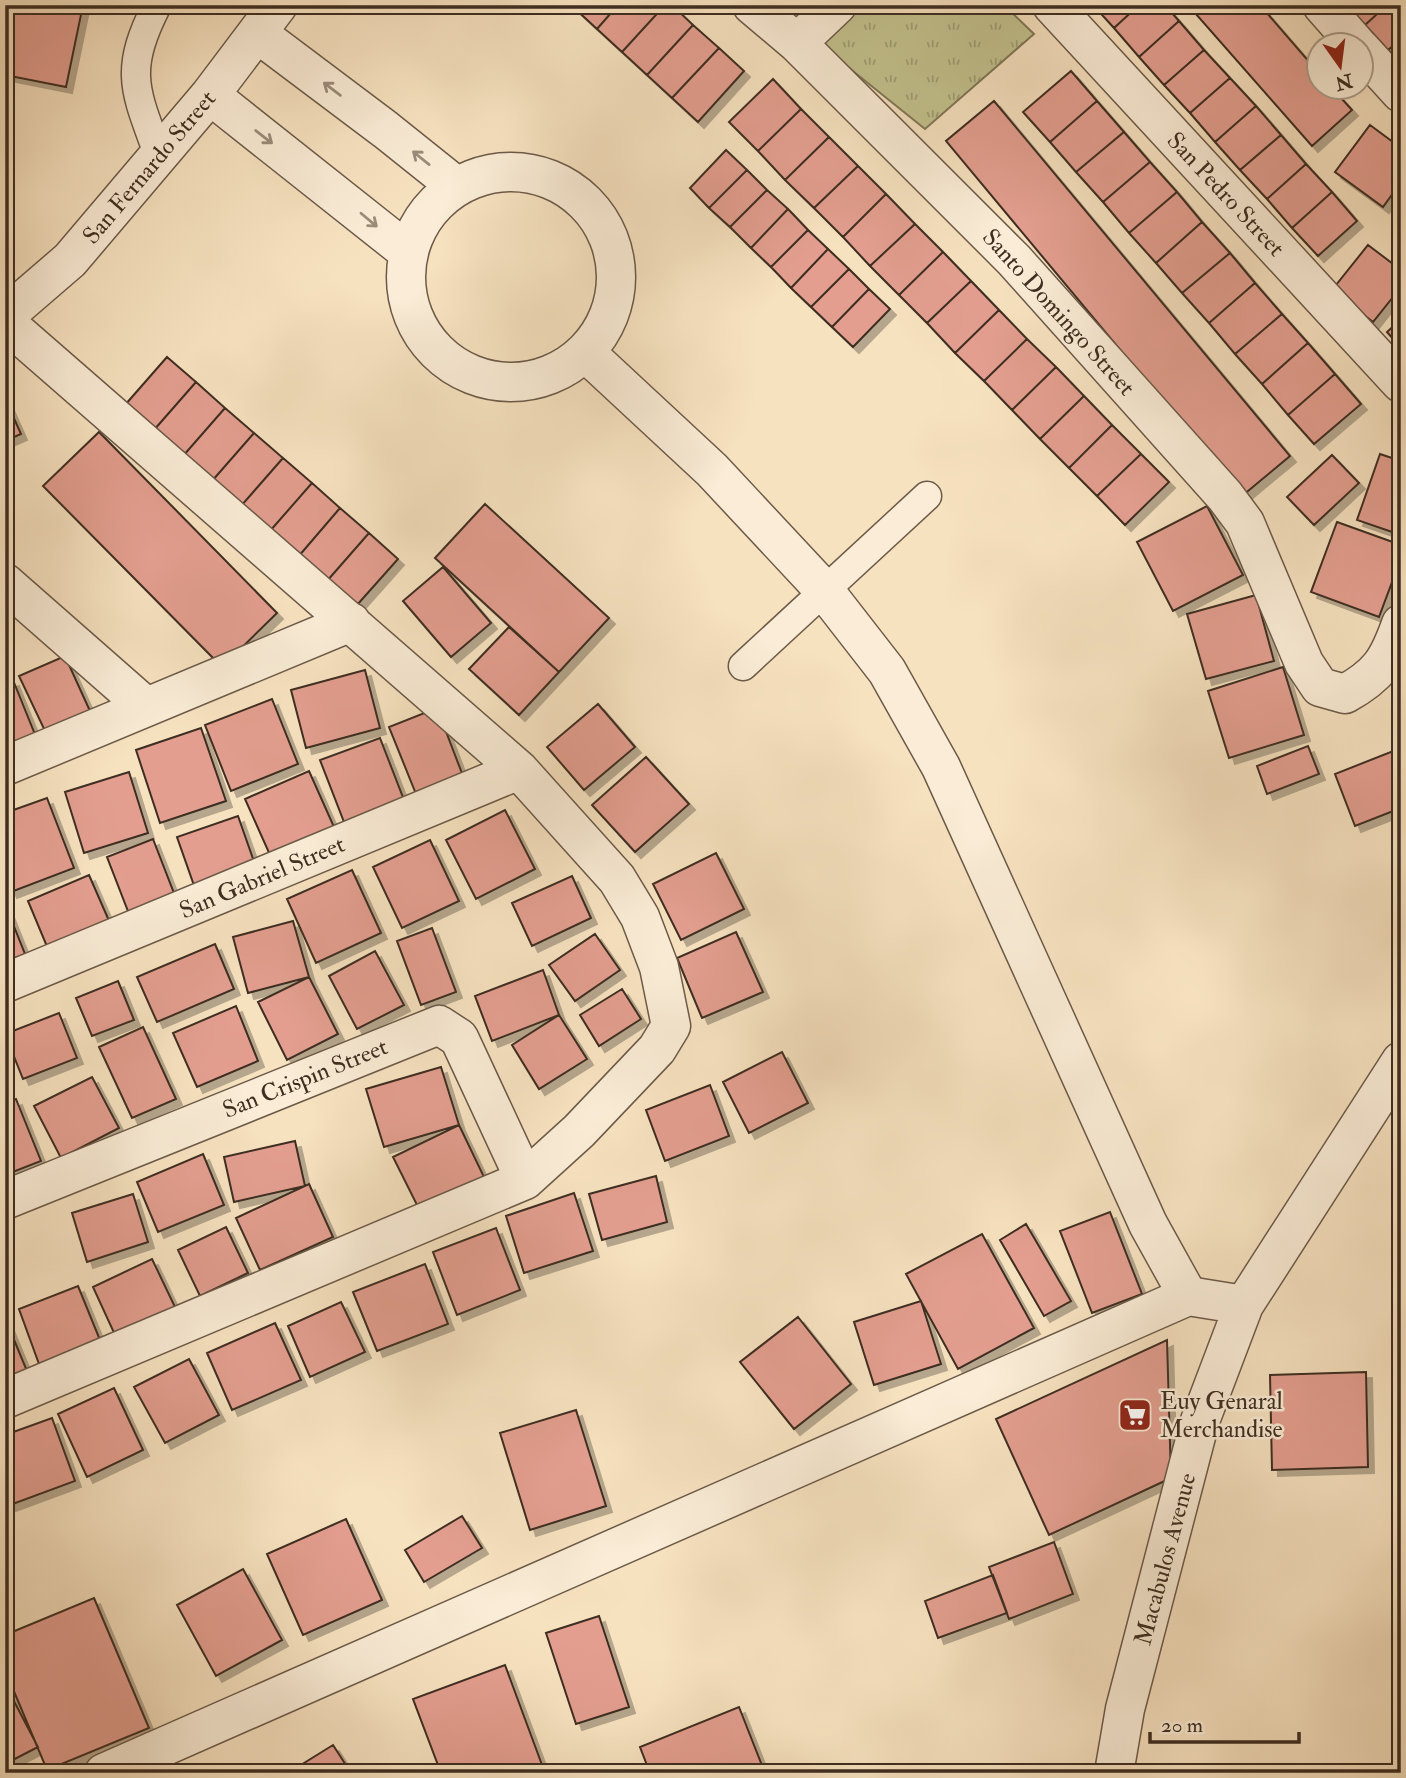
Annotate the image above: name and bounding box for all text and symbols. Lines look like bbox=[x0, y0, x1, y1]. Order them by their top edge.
north arrow bbox=[1304, 32, 1374, 102]
text: N bbox=[1332, 68, 1356, 95]
one-way arrow bbox=[323, 82, 342, 96]
street label: San Fernardo Street bbox=[76, 84, 223, 251]
street label: San Pedro Street bbox=[1160, 126, 1291, 263]
one-way arrow bbox=[254, 129, 273, 144]
one-way arrow bbox=[413, 150, 431, 166]
one-way arrow bbox=[360, 212, 378, 228]
street label: Santo Domingo Street bbox=[975, 222, 1142, 403]
street label: San Gabriel Street bbox=[175, 829, 350, 926]
street label: San Crispin Street bbox=[218, 1031, 392, 1126]
place label: Euy Genaral Merchandise bbox=[1160, 1386, 1283, 1445]
supermarket icon: Euy Genaral Merchandise bbox=[1116, 1396, 1154, 1434]
street label: Macabulos Avenue bbox=[1128, 1470, 1203, 1649]
scale bar bbox=[1150, 1701, 1299, 1745]
text: 20 m bbox=[1161, 1712, 1203, 1739]

